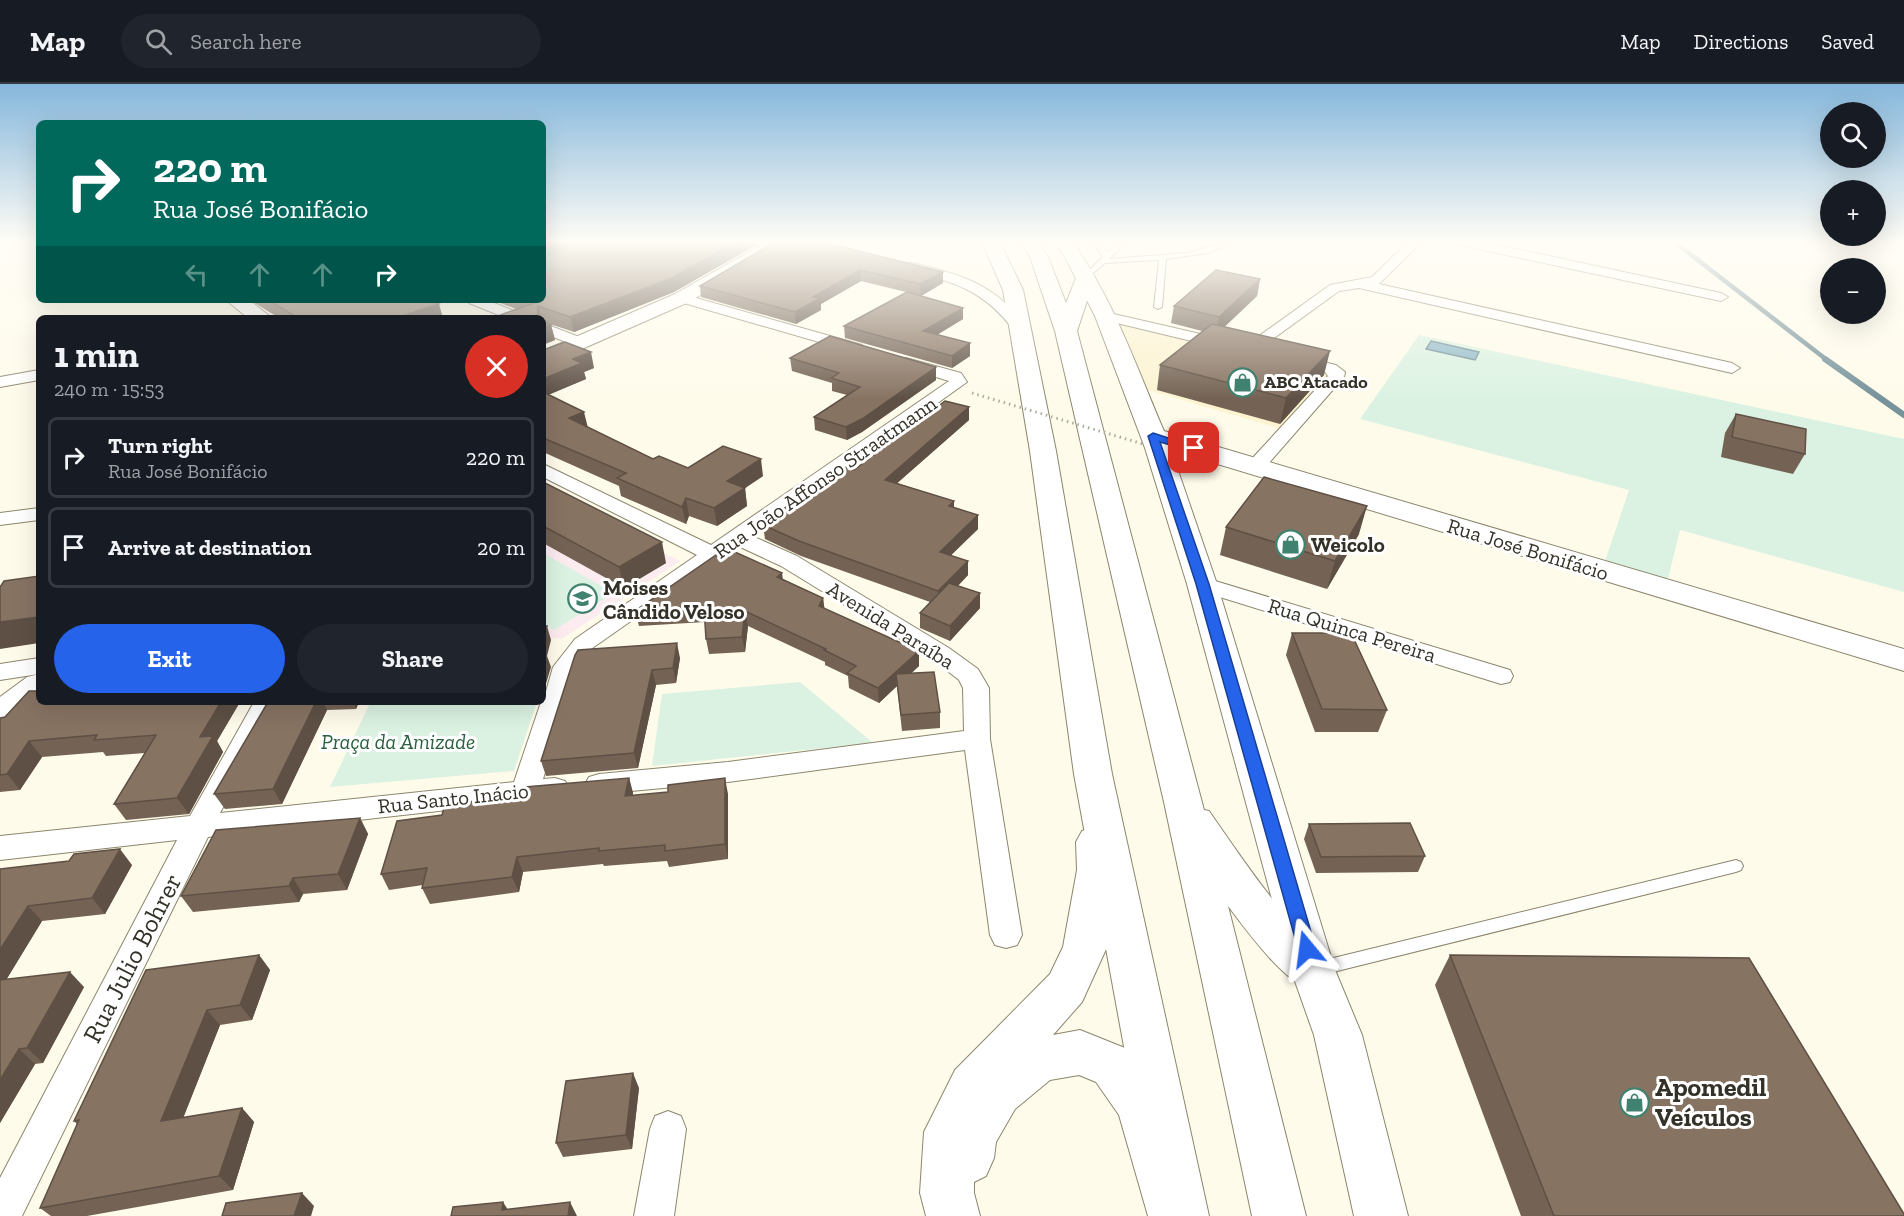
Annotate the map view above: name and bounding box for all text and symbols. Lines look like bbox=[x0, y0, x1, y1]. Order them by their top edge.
search box bbox=[121, 14, 541, 68]
text: Map bbox=[30, 25, 85, 58]
icon: search bbox=[142, 25, 175, 58]
text: Search here bbox=[190, 28, 302, 55]
text: Map bbox=[1621, 29, 1661, 54]
text: Directions bbox=[1694, 29, 1788, 54]
text: Saved bbox=[1821, 29, 1874, 54]
map controls bbox=[1820, 102, 1886, 324]
button: search bbox=[1820, 102, 1886, 168]
text: 220 m bbox=[153, 142, 267, 193]
icon: right bbox=[54, 144, 132, 222]
button: + bbox=[1820, 180, 1886, 246]
text: Rua José Bonifácio bbox=[153, 193, 368, 225]
icon: left bbox=[180, 258, 213, 291]
icon: ahead bbox=[243, 258, 276, 291]
icon: ahead bbox=[306, 258, 339, 291]
icon: right bbox=[369, 258, 402, 291]
button: − bbox=[1820, 258, 1886, 324]
text: 1 min bbox=[54, 333, 139, 376]
button: close bbox=[465, 335, 528, 398]
shop icon: ABC Atacado bbox=[1227, 366, 1259, 398]
place label: ABC Atacado bbox=[1264, 371, 1368, 393]
text: 240 m · 15:53 bbox=[54, 377, 164, 401]
street label: Rua João Affonso Straatmann bbox=[709, 390, 941, 564]
pin bbox=[1168, 422, 1219, 473]
icon: arrive bbox=[1177, 431, 1210, 464]
text: Turn right bbox=[108, 432, 212, 459]
icon: right bbox=[57, 441, 90, 474]
text: 220 m bbox=[466, 444, 525, 471]
text: Rua José Bonifácio bbox=[108, 459, 268, 483]
street label: Rua José Bonifácio bbox=[1444, 513, 1612, 585]
shop icon: Weicolo bbox=[1274, 528, 1306, 560]
icon: arrive bbox=[57, 531, 90, 564]
place label: Weicolo bbox=[1311, 532, 1385, 557]
text: Arrive at destination bbox=[108, 534, 311, 561]
text: 20 m bbox=[477, 534, 525, 561]
place label: Moises Cândido Veloso bbox=[603, 575, 745, 624]
street label: Avenida Paraíba bbox=[823, 576, 959, 674]
school or university icon: Moises Cândido Veloso bbox=[566, 583, 598, 615]
street label: Rua Quinca Pereira bbox=[1265, 593, 1439, 667]
button: Exit bbox=[54, 624, 285, 693]
button: Share bbox=[297, 624, 528, 693]
park label: Praça da Amizade bbox=[321, 729, 475, 754]
street label: Rua Santo Inácio bbox=[376, 778, 530, 818]
street label: Rua Julio Bohrer bbox=[76, 868, 188, 1048]
position arrow bbox=[1275, 917, 1339, 981]
place label: Apomedil Veículos bbox=[1655, 1071, 1766, 1133]
shop icon: Apomedil Veículos bbox=[1618, 1086, 1650, 1118]

